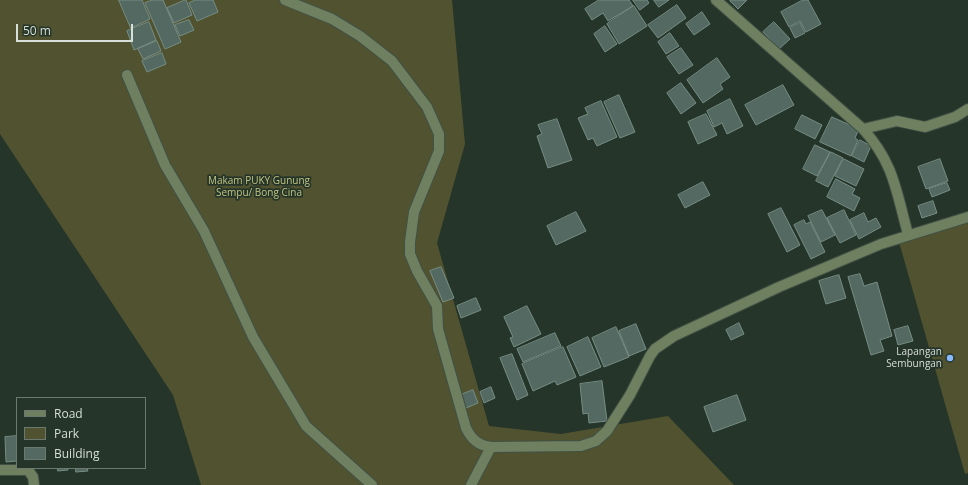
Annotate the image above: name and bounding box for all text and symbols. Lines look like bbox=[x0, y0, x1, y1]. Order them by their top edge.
scale bar bbox=[18, 16, 135, 42]
text: 50 m bbox=[23, 22, 51, 39]
park label: Makam PUKY Gunung Sempu/ Bong Cina bbox=[208, 175, 310, 198]
place label: Lapangan Sembungan bbox=[886, 346, 942, 370]
marker: Lapangan Sembungan bbox=[945, 353, 955, 363]
legend bbox=[16, 397, 146, 469]
text: Road bbox=[54, 405, 83, 422]
text: Park bbox=[54, 425, 79, 442]
text: Building bbox=[54, 445, 99, 462]

